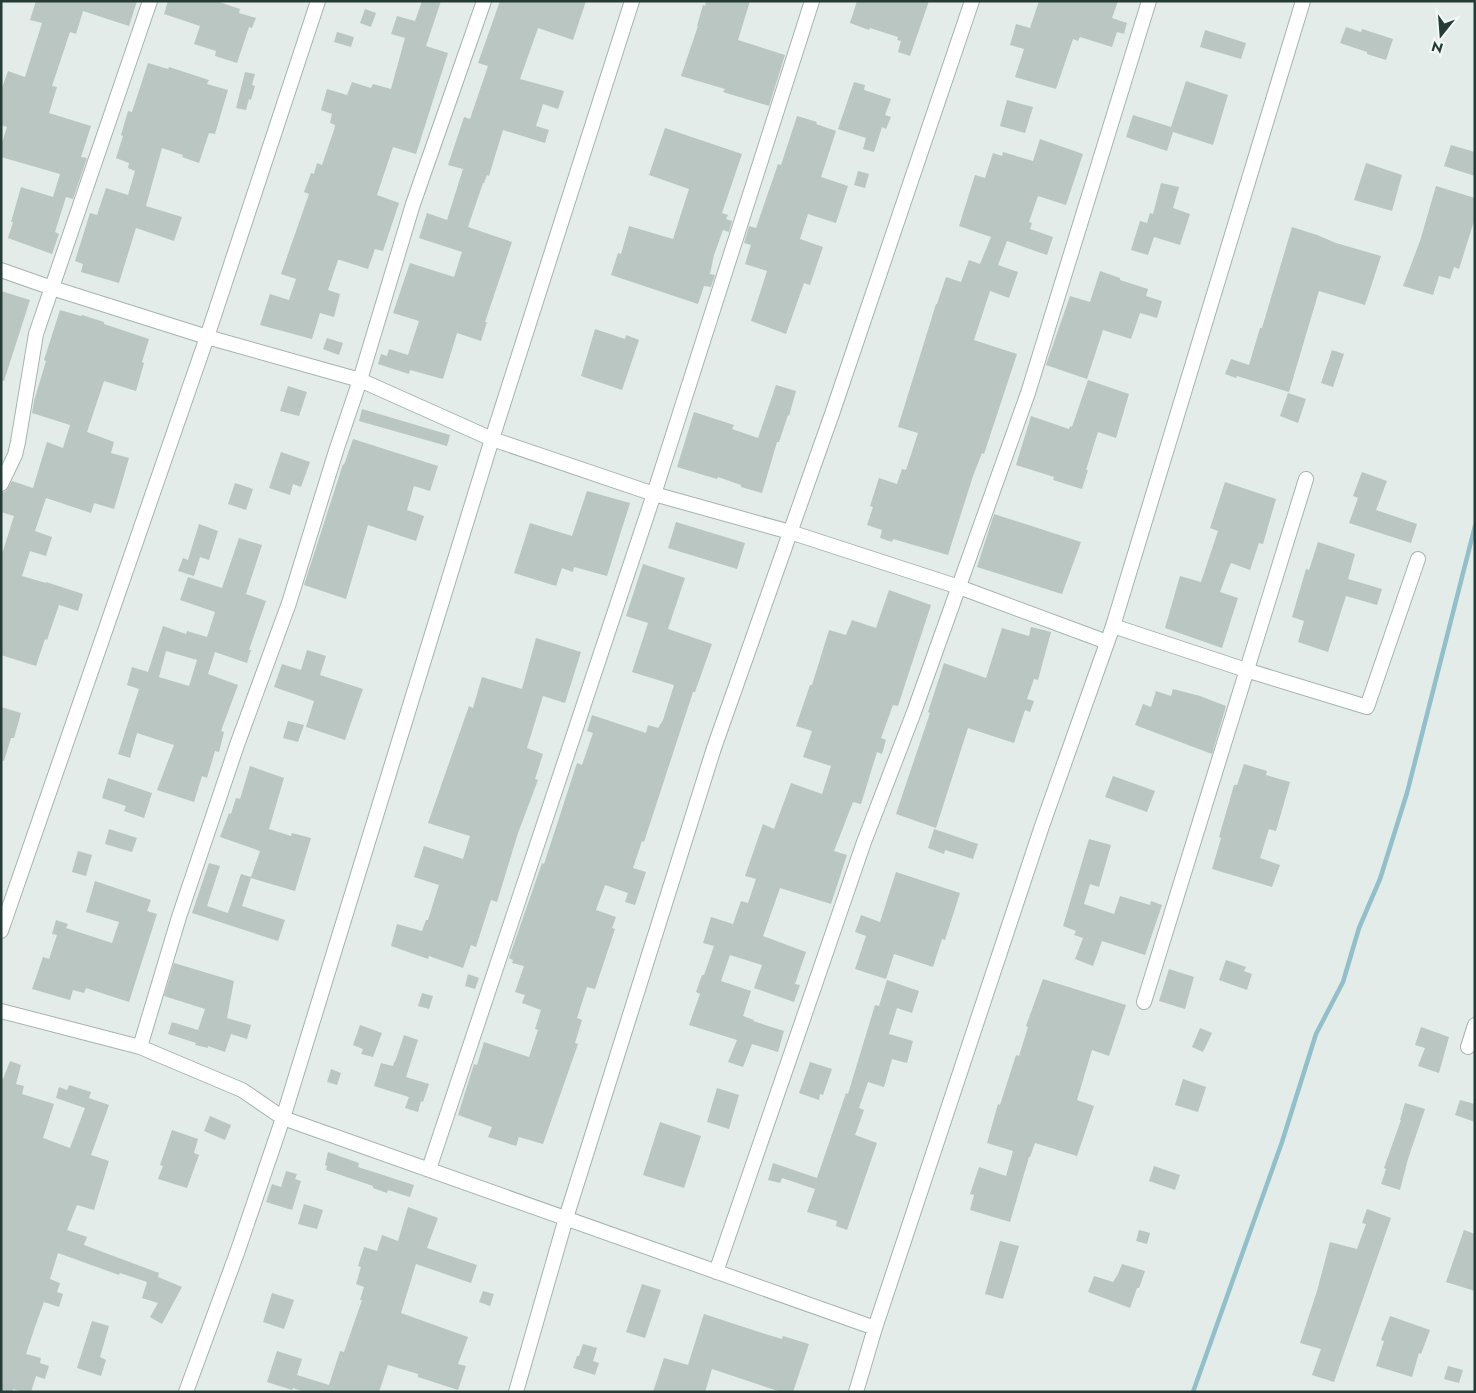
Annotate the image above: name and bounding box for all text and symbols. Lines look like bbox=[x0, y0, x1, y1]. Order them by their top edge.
north arrow bbox=[1416, 10, 1466, 60]
text: N bbox=[1429, 36, 1445, 59]

